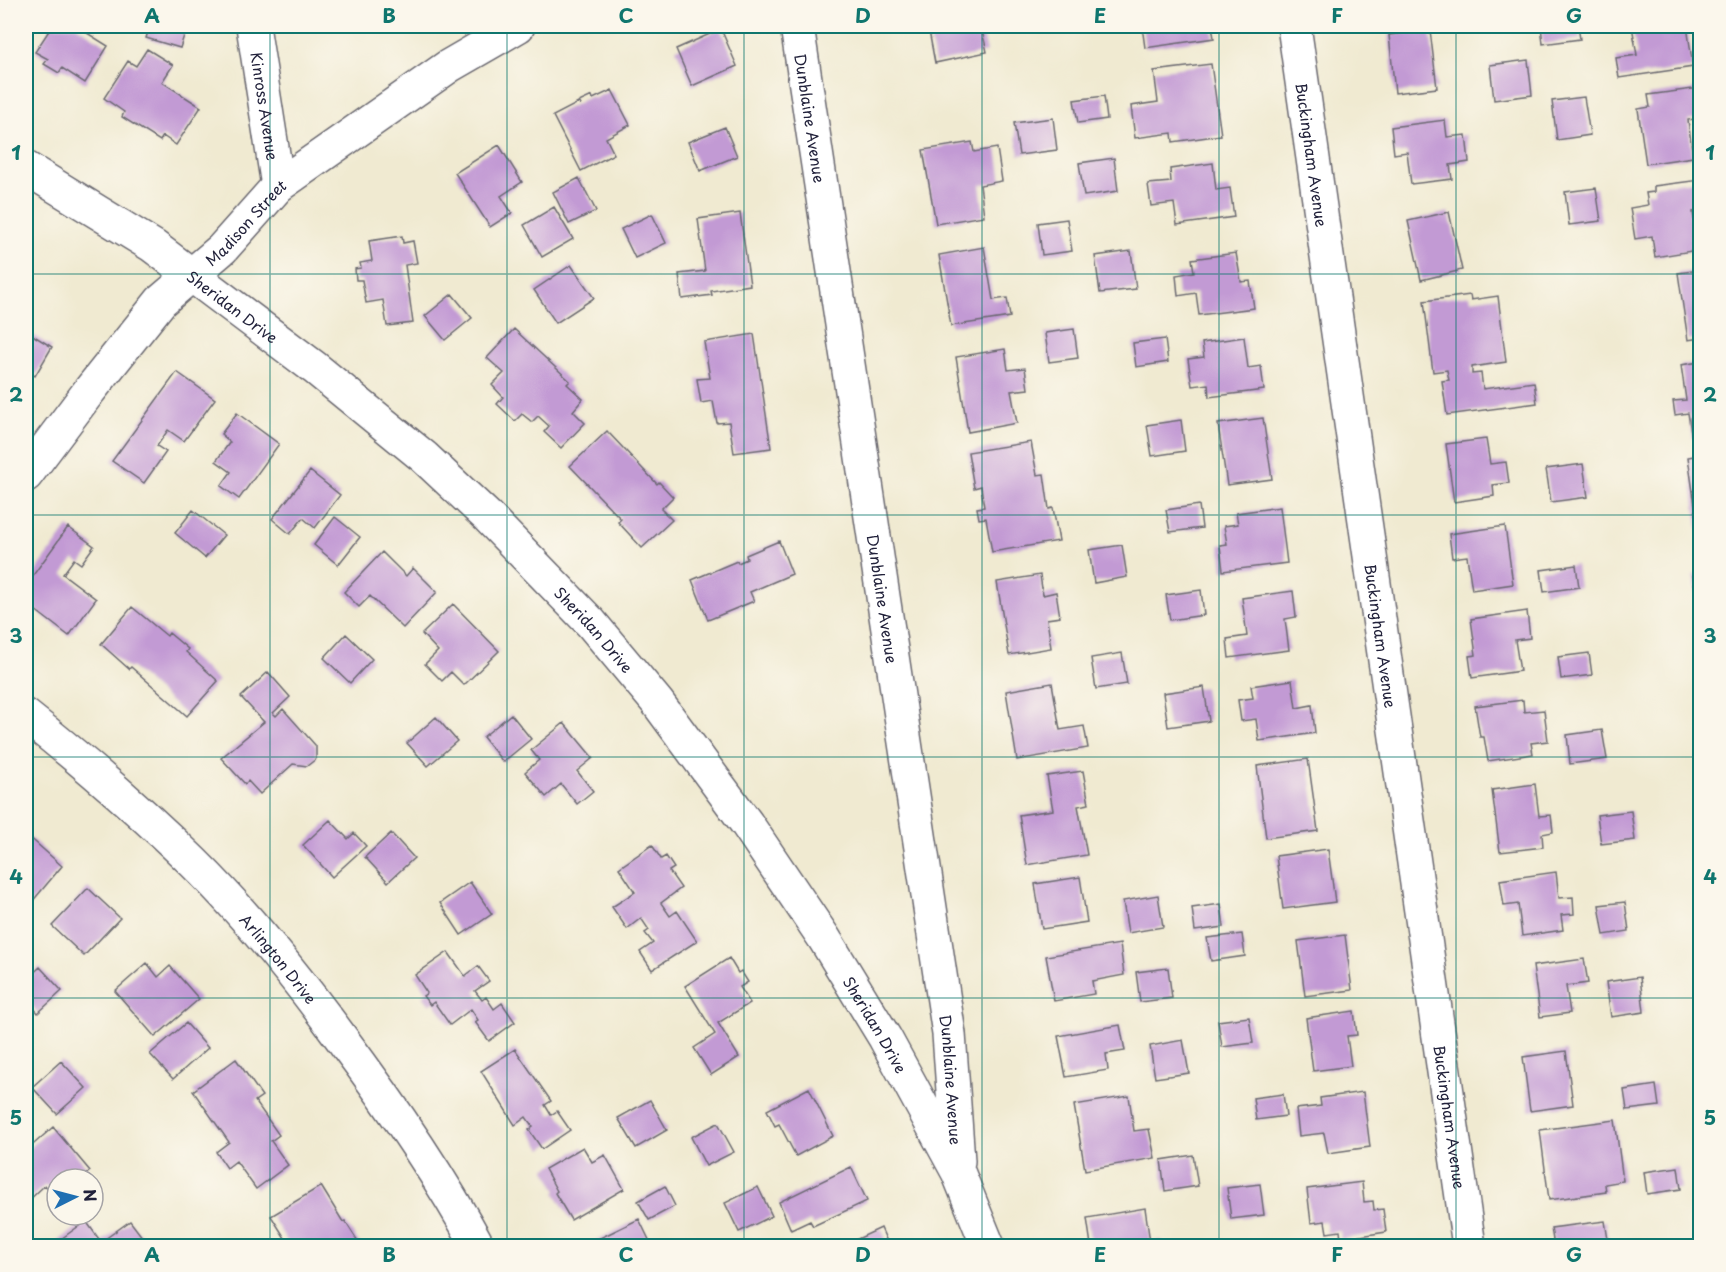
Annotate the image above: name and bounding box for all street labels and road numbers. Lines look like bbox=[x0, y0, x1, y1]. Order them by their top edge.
street label: Kinross Avenue bbox=[246, 50, 285, 162]
street label: Dunblaine Avenue bbox=[790, 52, 832, 184]
street label: Buckingham Avenue bbox=[1291, 81, 1334, 228]
street label: Madison Street bbox=[200, 173, 290, 271]
street label: Sheridan Drive bbox=[183, 264, 283, 348]
street label: Dunblaine Avenue bbox=[862, 532, 904, 665]
street label: Buckingham Avenue bbox=[1360, 562, 1403, 709]
street label: Sheridan Drive bbox=[550, 581, 639, 677]
street label: Arlington Drive bbox=[235, 908, 323, 1008]
street label: Sheridan Drive bbox=[838, 972, 913, 1077]
street label: Dunblaine Avenue bbox=[935, 1013, 968, 1146]
street label: Buckingham Avenue bbox=[1429, 1043, 1472, 1190]

